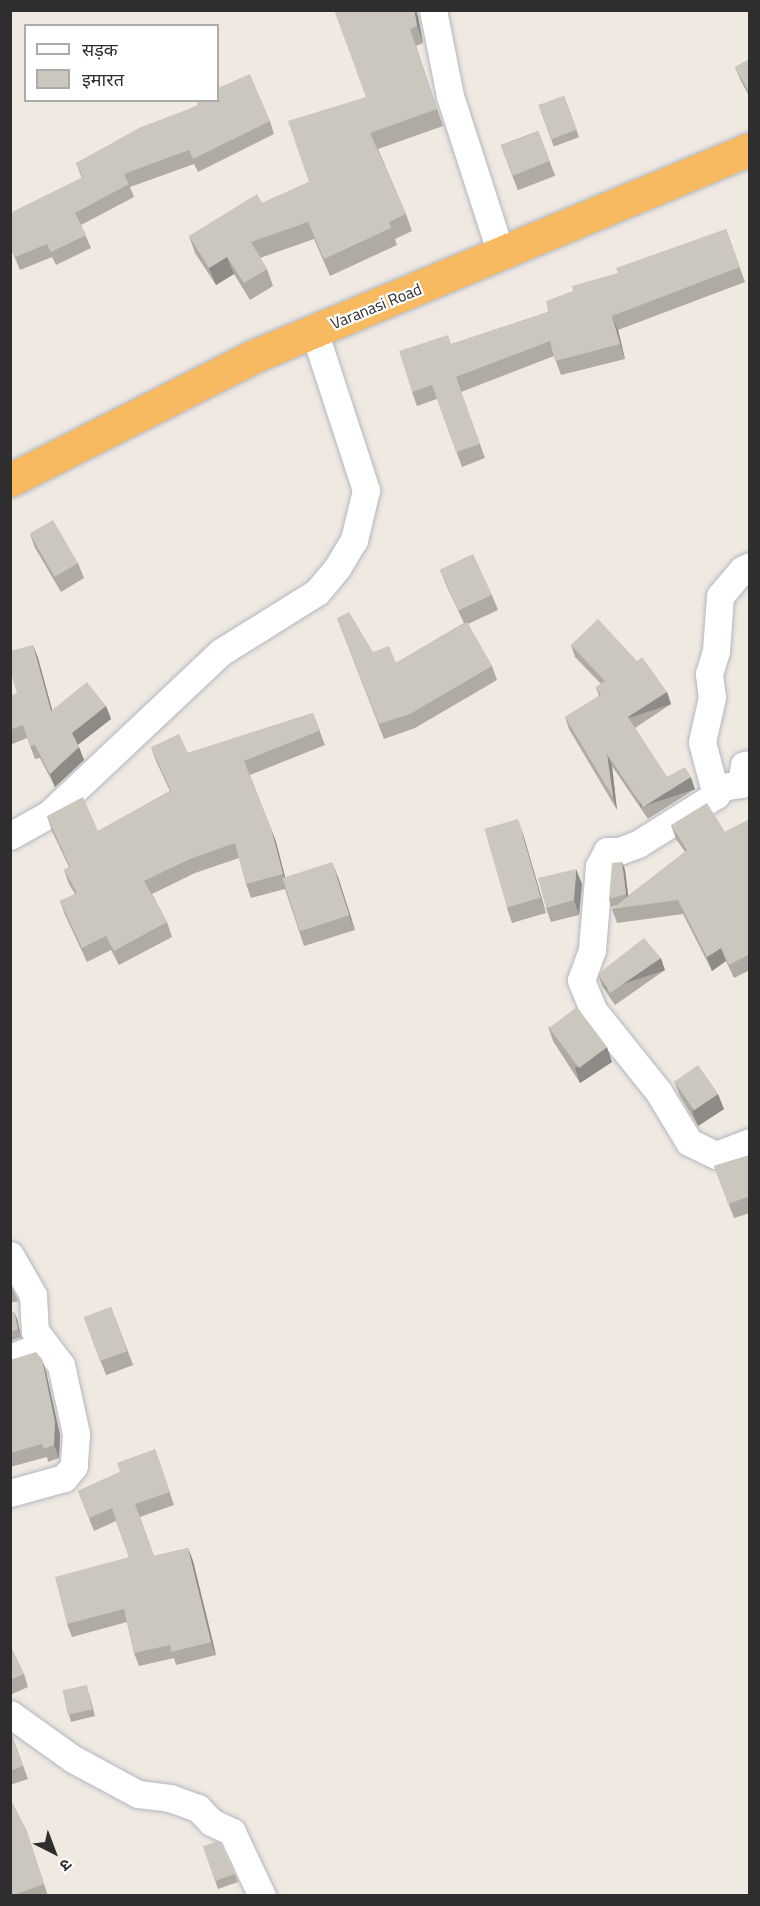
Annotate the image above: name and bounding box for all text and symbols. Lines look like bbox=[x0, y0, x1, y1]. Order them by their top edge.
legend bbox=[24, 24, 219, 102]
text: सड़क bbox=[82, 36, 118, 63]
text: इमारत bbox=[82, 66, 124, 93]
street label: Varanasi Road bbox=[328, 279, 424, 333]
north arrow bbox=[24, 1822, 84, 1882]
text: उ bbox=[55, 1853, 78, 1877]

